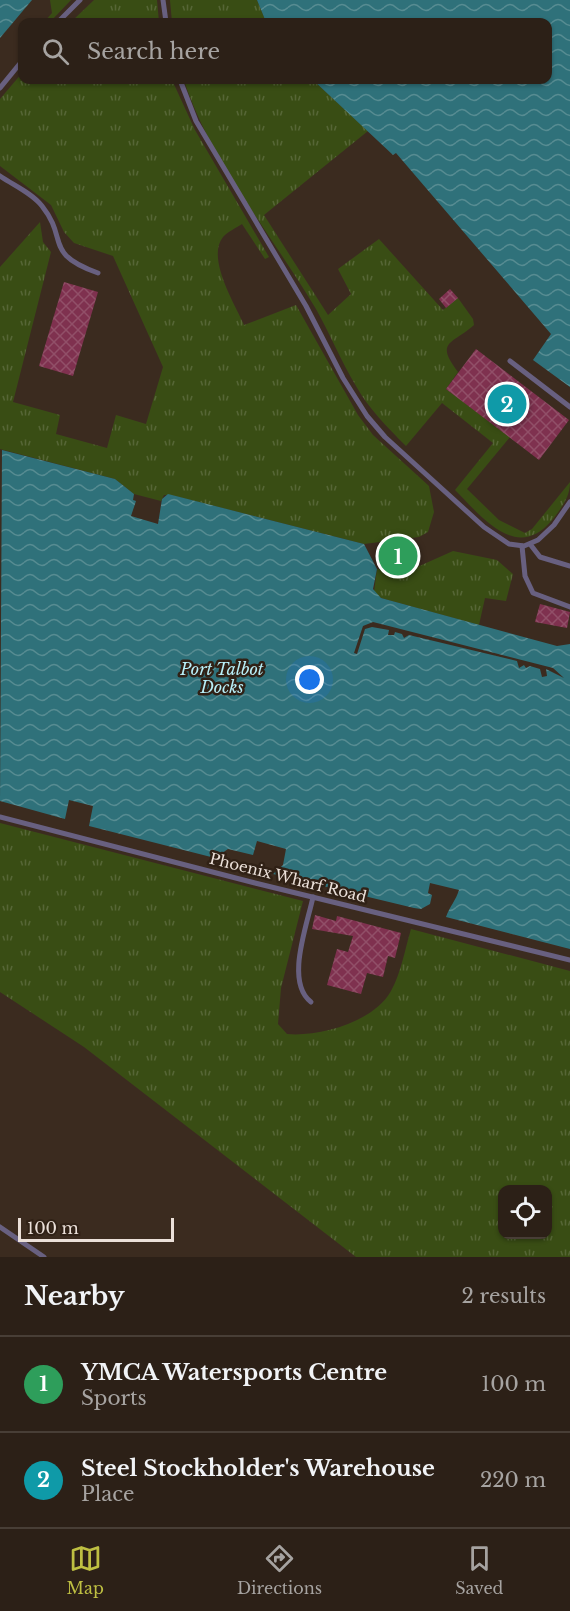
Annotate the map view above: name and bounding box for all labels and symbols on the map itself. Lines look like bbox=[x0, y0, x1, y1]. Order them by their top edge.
pin: 2 bbox=[488, 382, 526, 426]
pin: 1 bbox=[378, 534, 418, 578]
water label: Port Talbot Docks bbox=[179, 659, 264, 697]
your location bbox=[295, 665, 324, 694]
street label: Phoenix Wharf Road bbox=[208, 849, 369, 906]
scale bar bbox=[18, 1215, 174, 1242]

